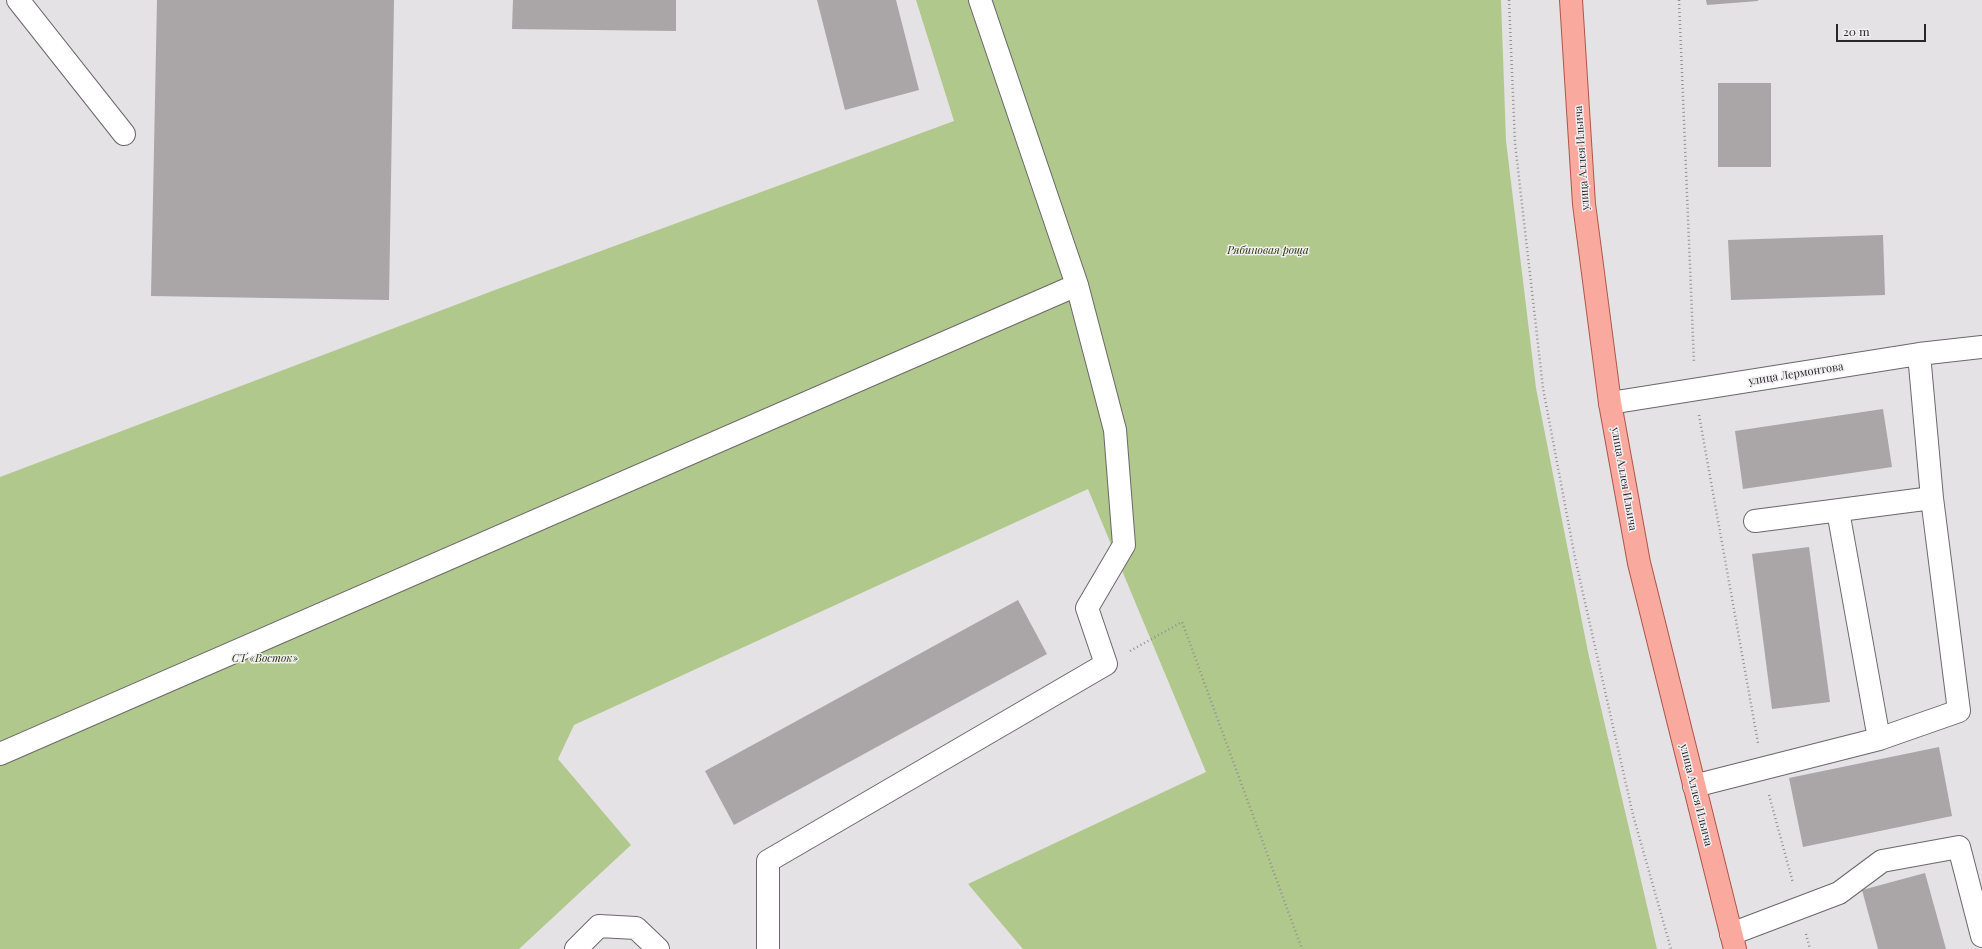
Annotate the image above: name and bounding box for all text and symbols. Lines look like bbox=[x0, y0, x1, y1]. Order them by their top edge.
scale bar bbox=[1838, 16, 1928, 42]
text: 20 m bbox=[1843, 23, 1870, 39]
street label: улица Аллея Ильича bbox=[1572, 105, 1592, 211]
park label: Рябиновая роща bbox=[1227, 244, 1309, 258]
street label: улица Лермонтова bbox=[1748, 360, 1844, 388]
street label: улица Аллея Ильича bbox=[1608, 426, 1640, 532]
park label: СТ «Восток» bbox=[232, 652, 298, 666]
street label: улица Аллея Ильича bbox=[1677, 742, 1715, 848]

